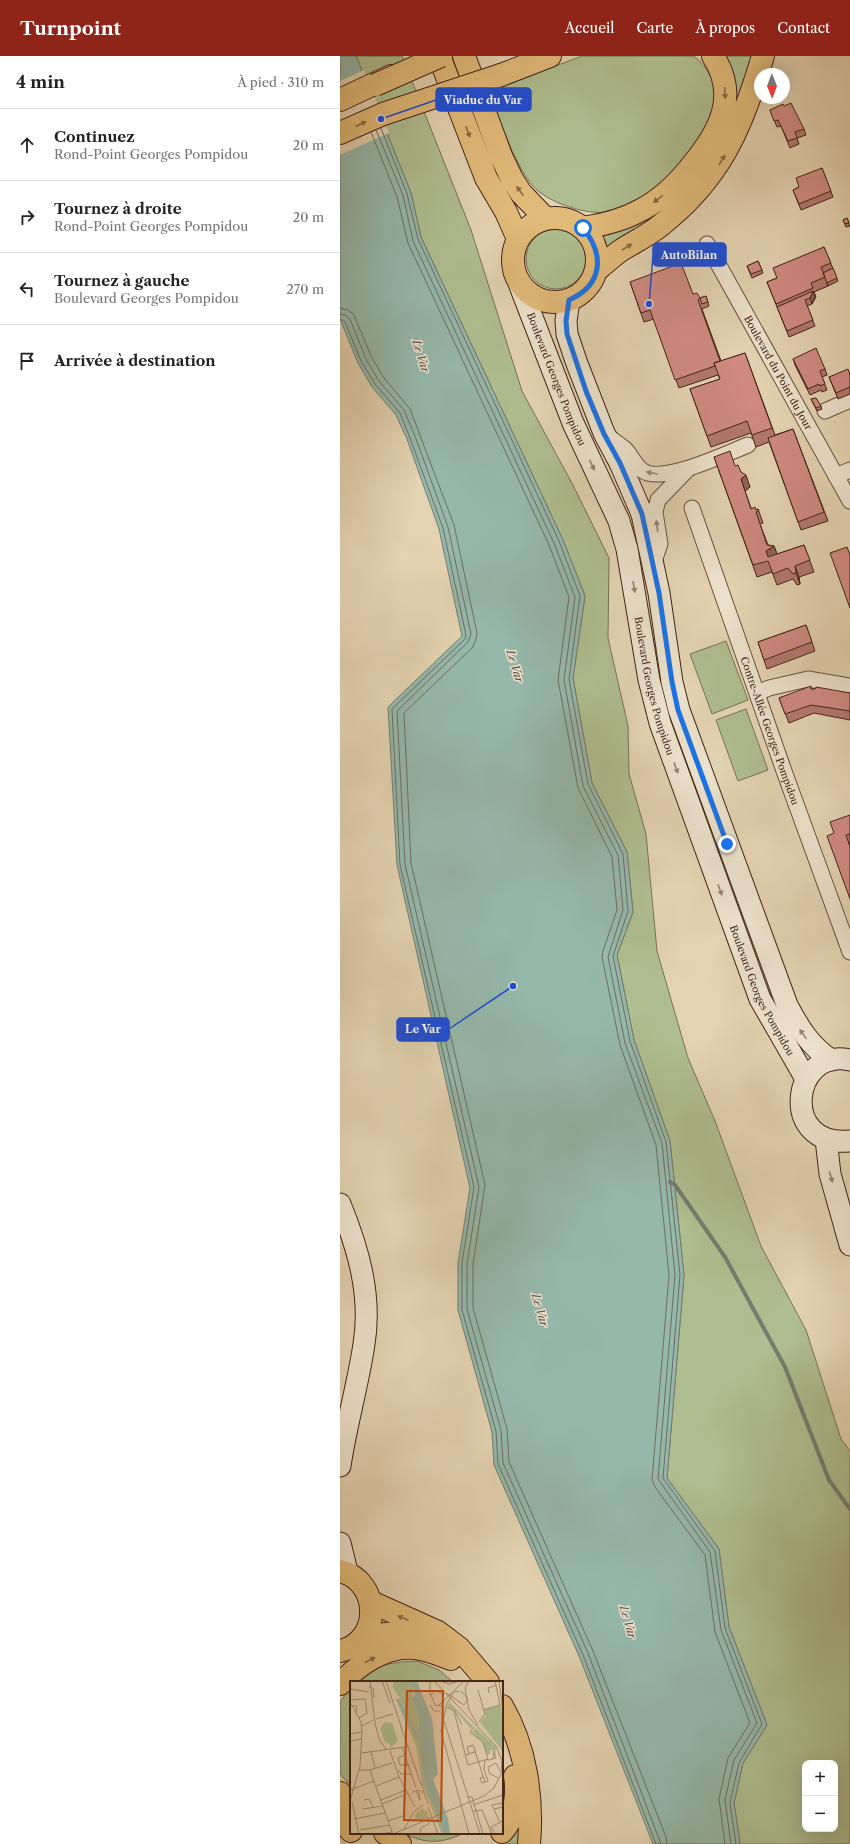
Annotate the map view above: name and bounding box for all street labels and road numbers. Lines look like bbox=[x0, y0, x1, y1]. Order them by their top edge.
street label: Boulevard Georges Pompidou bbox=[524, 311, 589, 448]
street label: Boulevard du Point du Jour bbox=[741, 313, 815, 433]
street label: Boulevard Georges Pompidou bbox=[631, 616, 677, 757]
street label: Contre-Allée Georges Pompidou bbox=[738, 655, 802, 807]
street label: Boulevard Georges Pompidou bbox=[727, 923, 797, 1058]

